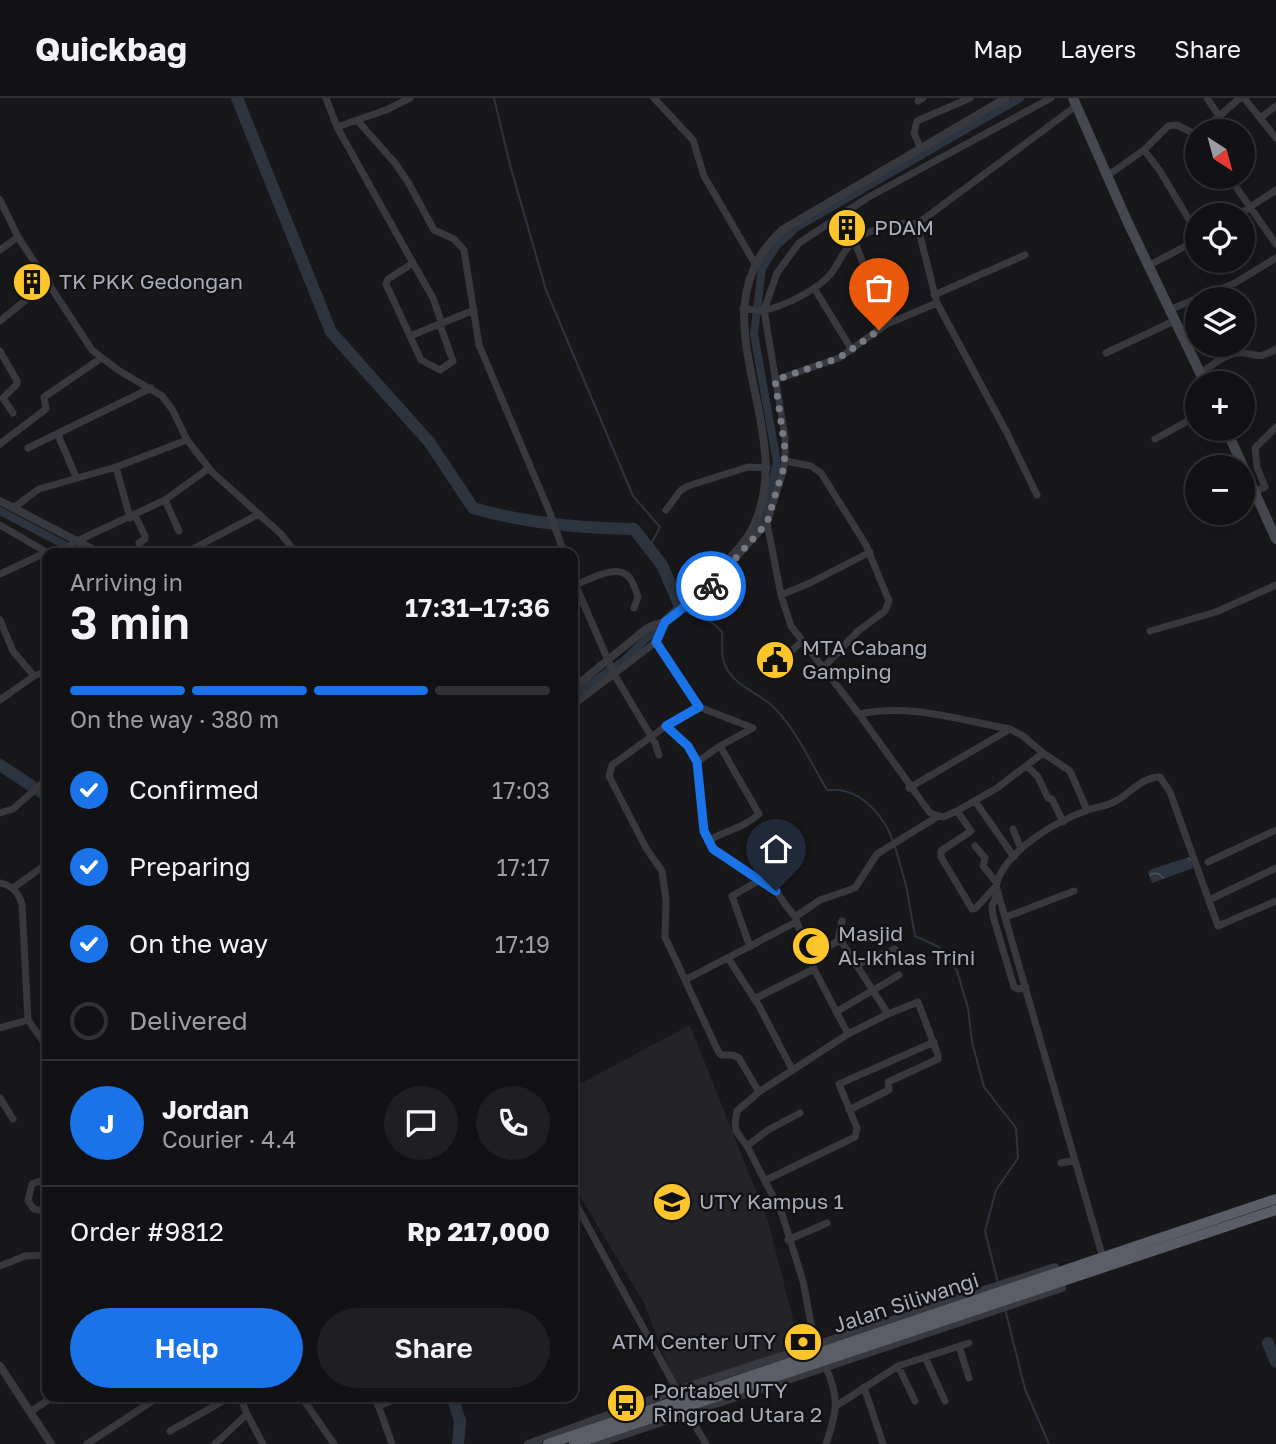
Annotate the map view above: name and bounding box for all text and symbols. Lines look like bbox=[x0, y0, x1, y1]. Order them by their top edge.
text: Quickbag bbox=[35, 29, 187, 68]
text: Map bbox=[973, 34, 1022, 63]
text: Layers bbox=[1060, 34, 1136, 63]
text: Share bbox=[1174, 34, 1241, 63]
north arrow bbox=[1185, 119, 1255, 189]
map controls bbox=[1185, 119, 1255, 525]
button: locate bbox=[1185, 203, 1255, 273]
building icon: PDAM bbox=[826, 207, 868, 249]
place label: PDAM bbox=[874, 214, 934, 240]
pin bbox=[849, 258, 909, 330]
building icon: TK PKK Gedongan bbox=[11, 261, 53, 303]
place label: TK PKK Gedongan bbox=[59, 268, 243, 294]
icon: bag bbox=[860, 269, 898, 307]
button: layers bbox=[1185, 287, 1255, 357]
button: + bbox=[1185, 371, 1255, 441]
button: − bbox=[1185, 455, 1255, 525]
courier bbox=[676, 551, 746, 621]
icon: bike bbox=[692, 567, 730, 605]
text: Arriving in bbox=[70, 568, 183, 596]
text: 17:31–17:36 bbox=[405, 592, 550, 623]
text: 3 min bbox=[70, 594, 190, 649]
place label: MTA Cabang Gamping bbox=[802, 634, 927, 684]
public building icon: MTA Cabang Gamping bbox=[754, 639, 796, 681]
text: On the way · 380 m bbox=[70, 705, 279, 733]
icon: check bbox=[70, 771, 108, 809]
text: Confirmed bbox=[129, 774, 259, 805]
text: 17:03 bbox=[492, 776, 550, 804]
pin bbox=[746, 819, 806, 891]
icon: home bbox=[757, 830, 795, 868]
icon: check bbox=[70, 848, 108, 886]
text: Preparing bbox=[129, 851, 251, 882]
text: 17:17 bbox=[496, 853, 550, 881]
place label: Masjid Al-Ikhlas Trini bbox=[838, 920, 975, 970]
icon: check bbox=[70, 925, 108, 963]
mosque icon: Masjid Al-Ikhlas Trini bbox=[790, 925, 832, 967]
text: On the way bbox=[129, 928, 268, 959]
text: 17:19 bbox=[495, 930, 550, 958]
text: Delivered bbox=[129, 1005, 248, 1036]
button: chat bbox=[384, 1086, 458, 1160]
button: phone bbox=[476, 1086, 550, 1160]
text: Jordan bbox=[162, 1094, 249, 1125]
text: J bbox=[100, 1108, 114, 1139]
text: Courier · 4.4 bbox=[162, 1125, 296, 1153]
school or university icon: UTY Kampus 1 bbox=[651, 1181, 693, 1223]
place label: UTY Kampus 1 bbox=[699, 1188, 844, 1214]
text: Order #9812 bbox=[70, 1216, 224, 1247]
text: Rp 217,000 bbox=[407, 1216, 550, 1247]
street label: Jalan Siliwangi bbox=[830, 1266, 982, 1338]
button: Help bbox=[70, 1308, 303, 1388]
button: Share bbox=[317, 1308, 550, 1388]
bank icon: ATM Center UTY bbox=[782, 1321, 824, 1363]
place label: ATM Center UTY bbox=[612, 1328, 777, 1354]
place label: Portabel UTY Ringroad Utara 2 bbox=[653, 1377, 822, 1427]
bus stop icon: Portabel UTY Ringroad Utara 2 bbox=[605, 1382, 647, 1424]

